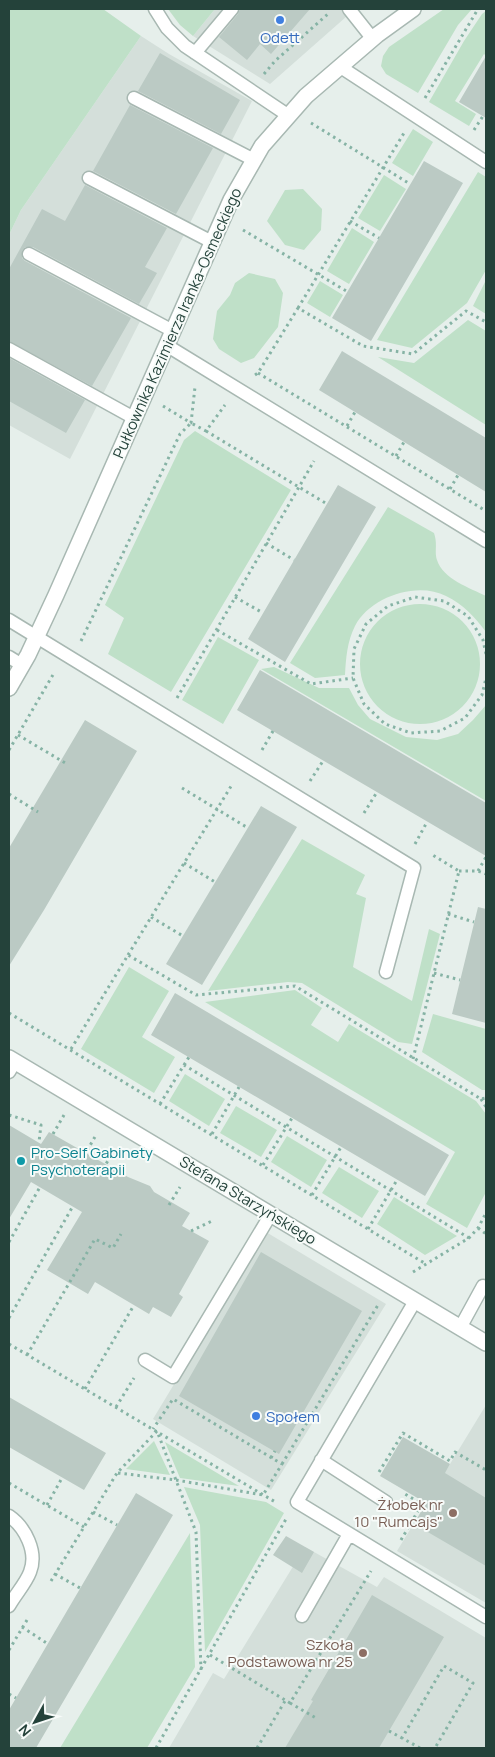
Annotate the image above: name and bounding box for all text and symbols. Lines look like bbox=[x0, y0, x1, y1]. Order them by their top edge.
marker: Odett bbox=[274, 14, 286, 26]
place label: Odett bbox=[260, 27, 300, 48]
street label: Pułkownika Kazimierza Iranka-Osmeckiego bbox=[108, 184, 246, 462]
place label: Pro-Self Gabinety Psychoterapii bbox=[31, 1142, 153, 1180]
street label: Stefana Starzyńskiego bbox=[176, 1151, 320, 1249]
marker: Pro-Self Gabinety Psychoterapii bbox=[15, 1155, 27, 1167]
place label: Społem bbox=[266, 1406, 320, 1427]
marker: Społem bbox=[250, 1410, 262, 1422]
place label: Żłobek nr 10 "Rumcajs" bbox=[354, 1494, 444, 1532]
marker: Żłobek nr 10 "Rumcajs" bbox=[447, 1507, 459, 1519]
place label: Szkoła Podstawowa nr 25 bbox=[228, 1634, 353, 1672]
marker: Szkoła Podstawowa nr 25 bbox=[357, 1647, 369, 1659]
north arrow bbox=[10, 1697, 60, 1747]
text: N bbox=[14, 1721, 35, 1741]

